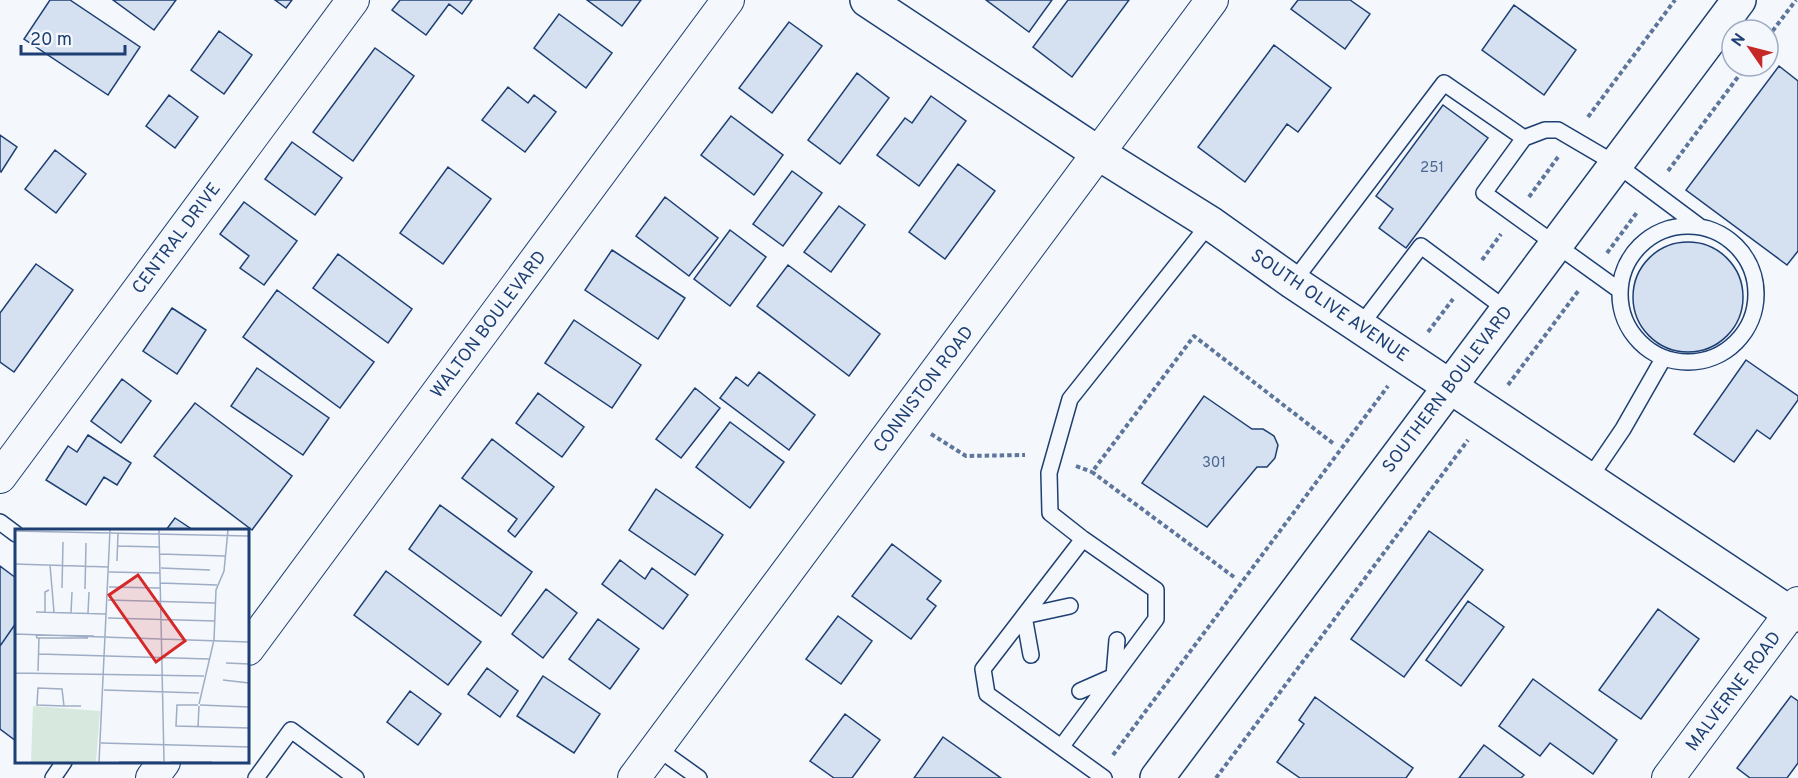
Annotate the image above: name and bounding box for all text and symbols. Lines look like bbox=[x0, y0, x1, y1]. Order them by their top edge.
scale bar bbox=[21, 18, 124, 56]
north arrow bbox=[1720, 18, 1780, 78]
text: 20 m bbox=[30, 29, 72, 52]
text: N bbox=[1728, 30, 1751, 51]
house number: 251 bbox=[1420, 159, 1444, 178]
street label: CENTRAL DRIVE bbox=[128, 178, 227, 299]
street label: SOUTH OLIVE AVENUE bbox=[1246, 245, 1413, 368]
street label: WALTON BOULEVARD bbox=[426, 247, 552, 403]
street label: SOUTHERN BOULEVARD bbox=[1378, 302, 1518, 478]
street label: CONNISTON ROAD bbox=[869, 322, 980, 458]
house number: 301 bbox=[1202, 454, 1226, 473]
inset map bbox=[15, 529, 249, 763]
street label: MALVERNE ROAD bbox=[1682, 627, 1787, 757]

